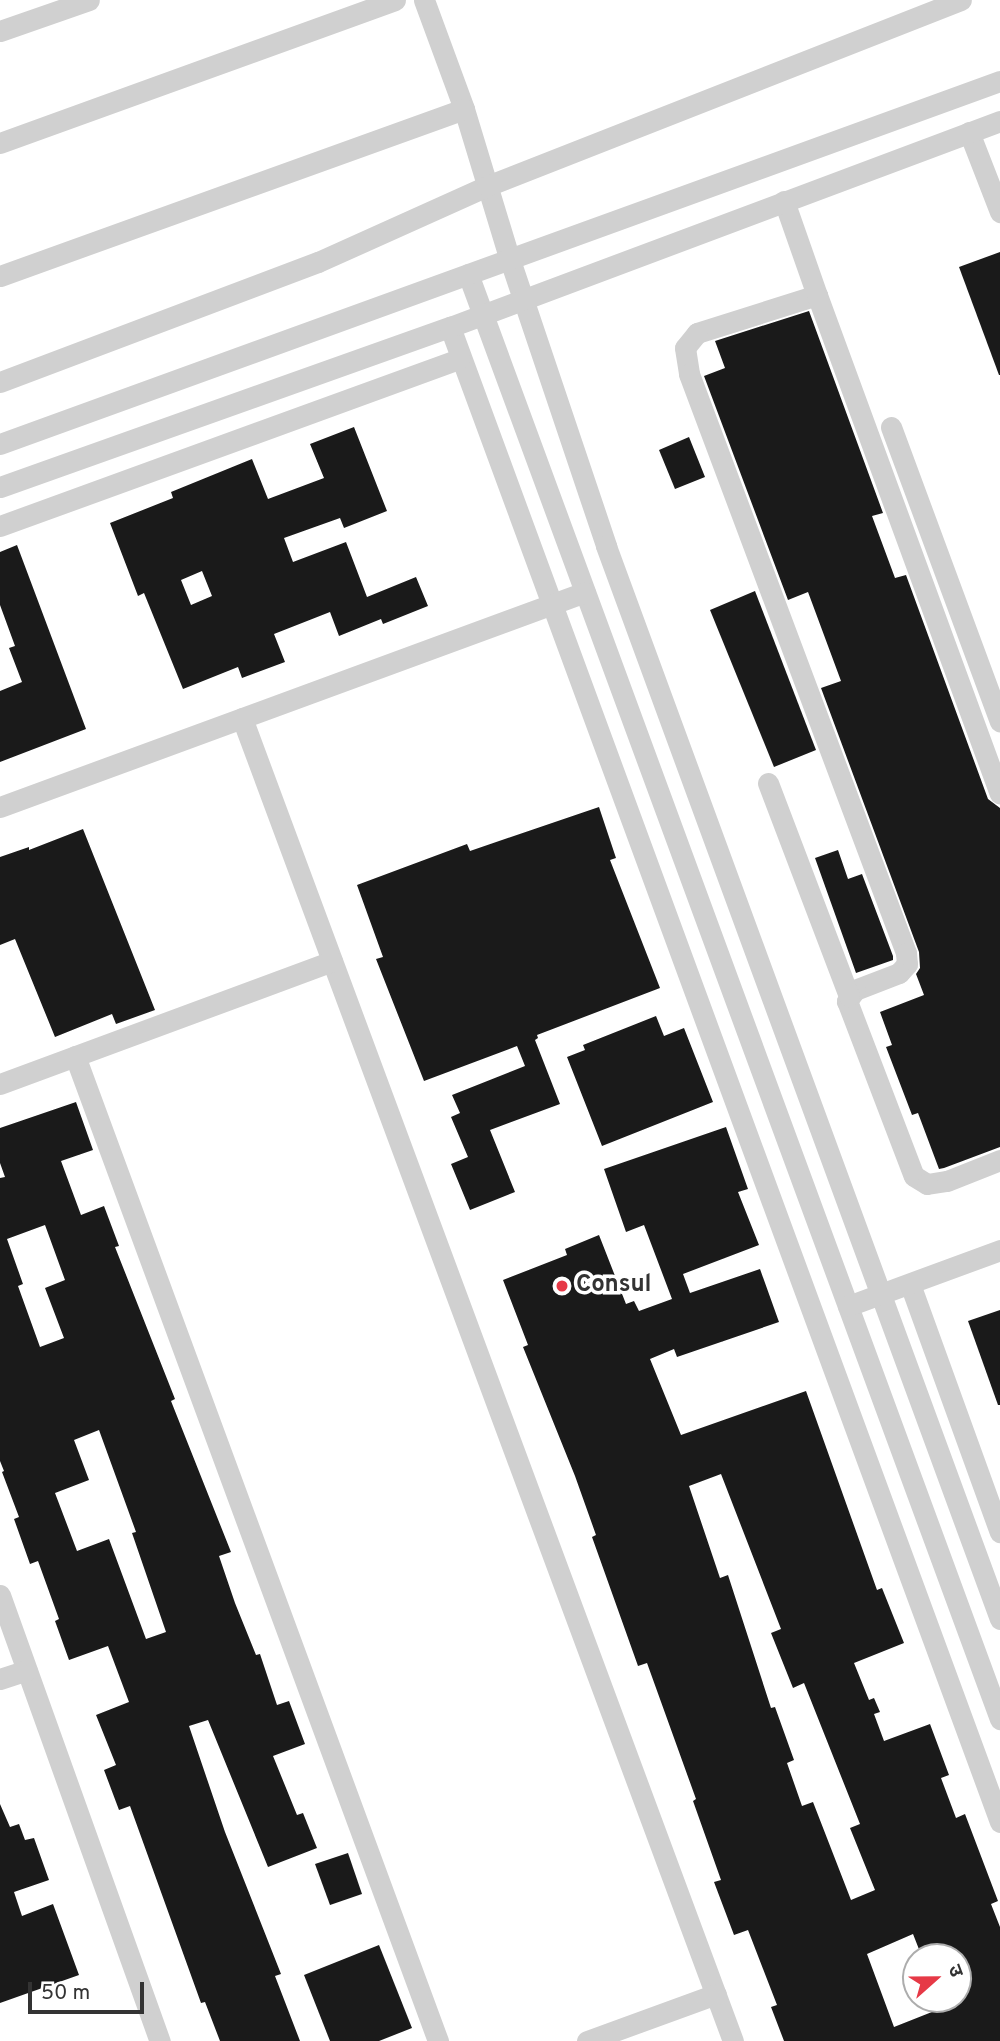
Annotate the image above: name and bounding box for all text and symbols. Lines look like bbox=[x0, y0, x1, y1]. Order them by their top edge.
place label: Consul bbox=[576, 1272, 652, 1300]
marker: Consul bbox=[554, 1278, 570, 1294]
north arrow bbox=[902, 1943, 972, 2013]
text: उ bbox=[942, 1962, 968, 1981]
scale bar bbox=[32, 1968, 147, 2012]
text: 50 m bbox=[41, 1980, 90, 2007]

